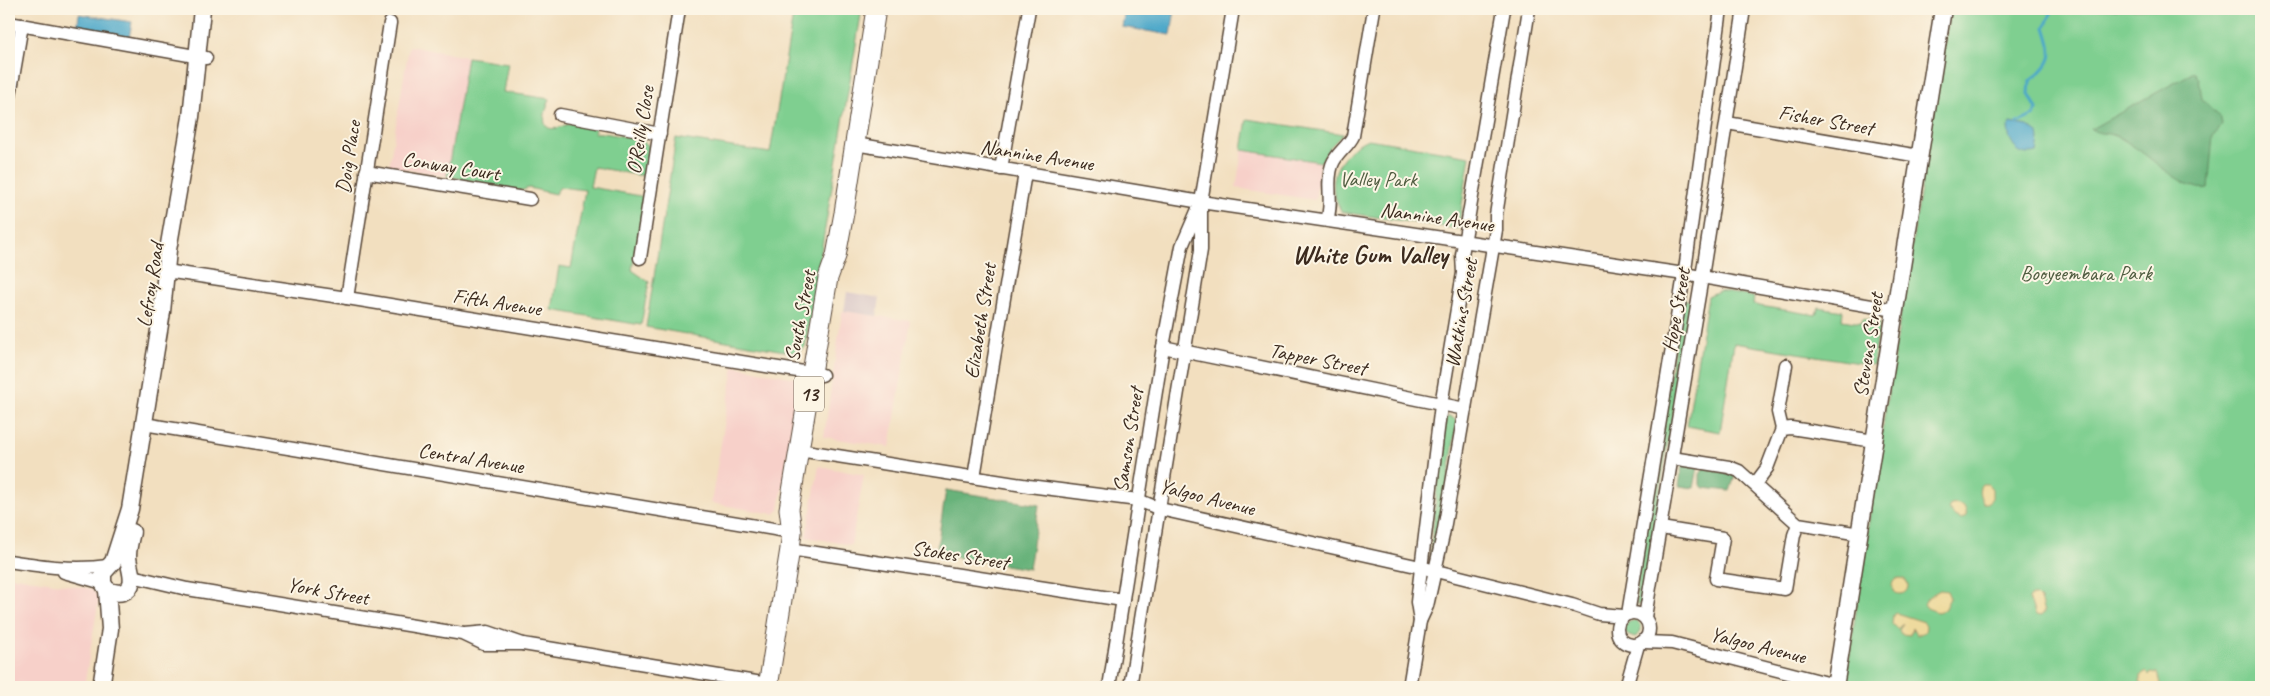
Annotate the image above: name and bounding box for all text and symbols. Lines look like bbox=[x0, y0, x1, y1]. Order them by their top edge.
street label: O'Reilly Close bbox=[620, 83, 660, 176]
street label: Fisher Street bbox=[1777, 99, 1878, 142]
street label: Doig Place bbox=[329, 117, 367, 195]
street label: Nannine Avenue bbox=[979, 133, 1097, 177]
street label: Conway Court bbox=[401, 146, 503, 187]
park label: Valley Park bbox=[1339, 166, 1418, 192]
street label: Nannine Avenue bbox=[1379, 196, 1497, 238]
street label: Lefroy Road bbox=[131, 237, 170, 329]
district label: White Gum Valley bbox=[1292, 238, 1451, 271]
street label: Watkins Street bbox=[1439, 255, 1484, 369]
street label: Elizabeth Street bbox=[958, 259, 1002, 381]
park label: Booyeembara Park bbox=[2020, 260, 2153, 286]
street label: Hope Street bbox=[1656, 264, 1696, 354]
street label: South Street bbox=[778, 266, 822, 364]
street label: Fifth Avenue bbox=[451, 282, 545, 322]
street label: Stevens Street bbox=[1847, 289, 1889, 399]
street label: Tapper Street bbox=[1267, 337, 1372, 382]
road number: 13 bbox=[794, 376, 824, 412]
street label: Samson Street bbox=[1107, 383, 1150, 494]
street label: Central Avenue bbox=[417, 437, 527, 479]
street label: Yalgoo Avenue bbox=[1157, 473, 1259, 522]
street label: Stokes Street bbox=[910, 535, 1013, 576]
street label: York Street bbox=[285, 571, 373, 611]
street label: Yalgoo Avenue bbox=[1708, 621, 1810, 670]

